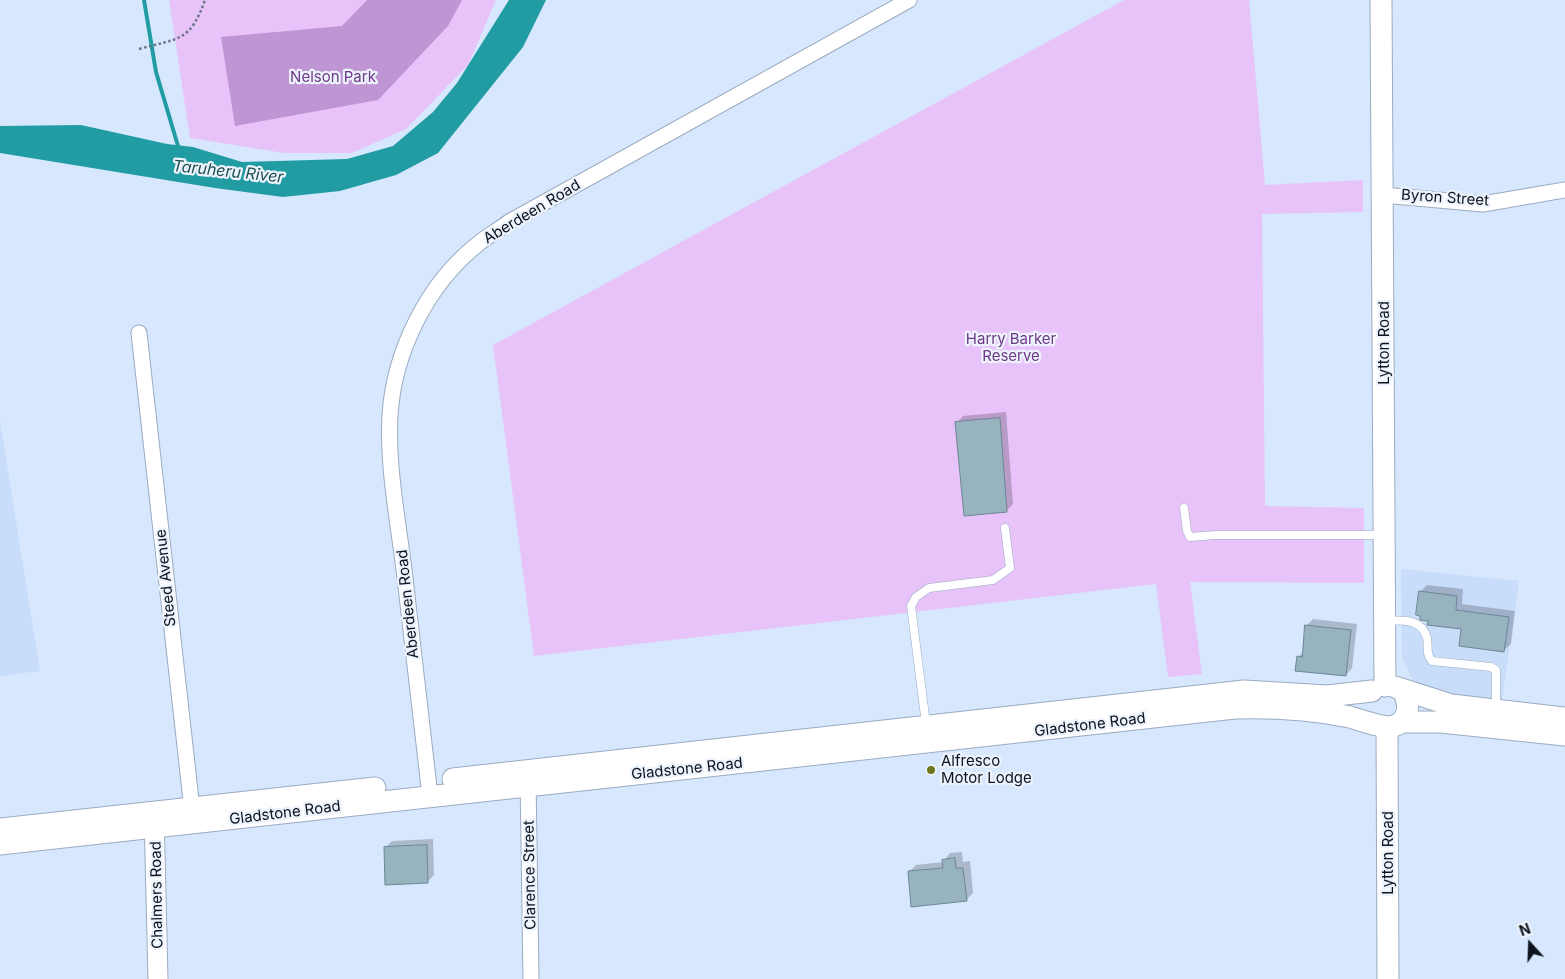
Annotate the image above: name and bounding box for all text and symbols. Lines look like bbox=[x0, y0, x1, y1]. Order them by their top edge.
park label: Nelson Park bbox=[290, 68, 376, 86]
water label: Taruheru River bbox=[172, 157, 284, 187]
street label: Aberdeen Road bbox=[480, 176, 584, 248]
street label: Byron Street bbox=[1400, 186, 1490, 210]
street label: Lytton Road bbox=[1375, 301, 1393, 385]
park label: Harry Barker Reserve bbox=[966, 330, 1056, 365]
street label: Steed Avenue bbox=[152, 528, 180, 628]
street label: Aberdeen Road bbox=[393, 549, 423, 659]
street label: Gladstone Road bbox=[1033, 709, 1147, 741]
place label: Alfresco Motor Lodge bbox=[941, 752, 1032, 787]
street label: Gladstone Road bbox=[630, 754, 744, 784]
marker: Alfresco Motor Lodge bbox=[925, 764, 937, 776]
street label: Gladstone Road bbox=[228, 797, 342, 829]
street label: Lytton Road bbox=[1379, 811, 1397, 895]
street label: Clarence Street bbox=[520, 820, 540, 930]
street label: Chalmers Road bbox=[147, 841, 167, 949]
north arrow bbox=[1505, 919, 1555, 969]
text: N bbox=[1517, 920, 1533, 939]

